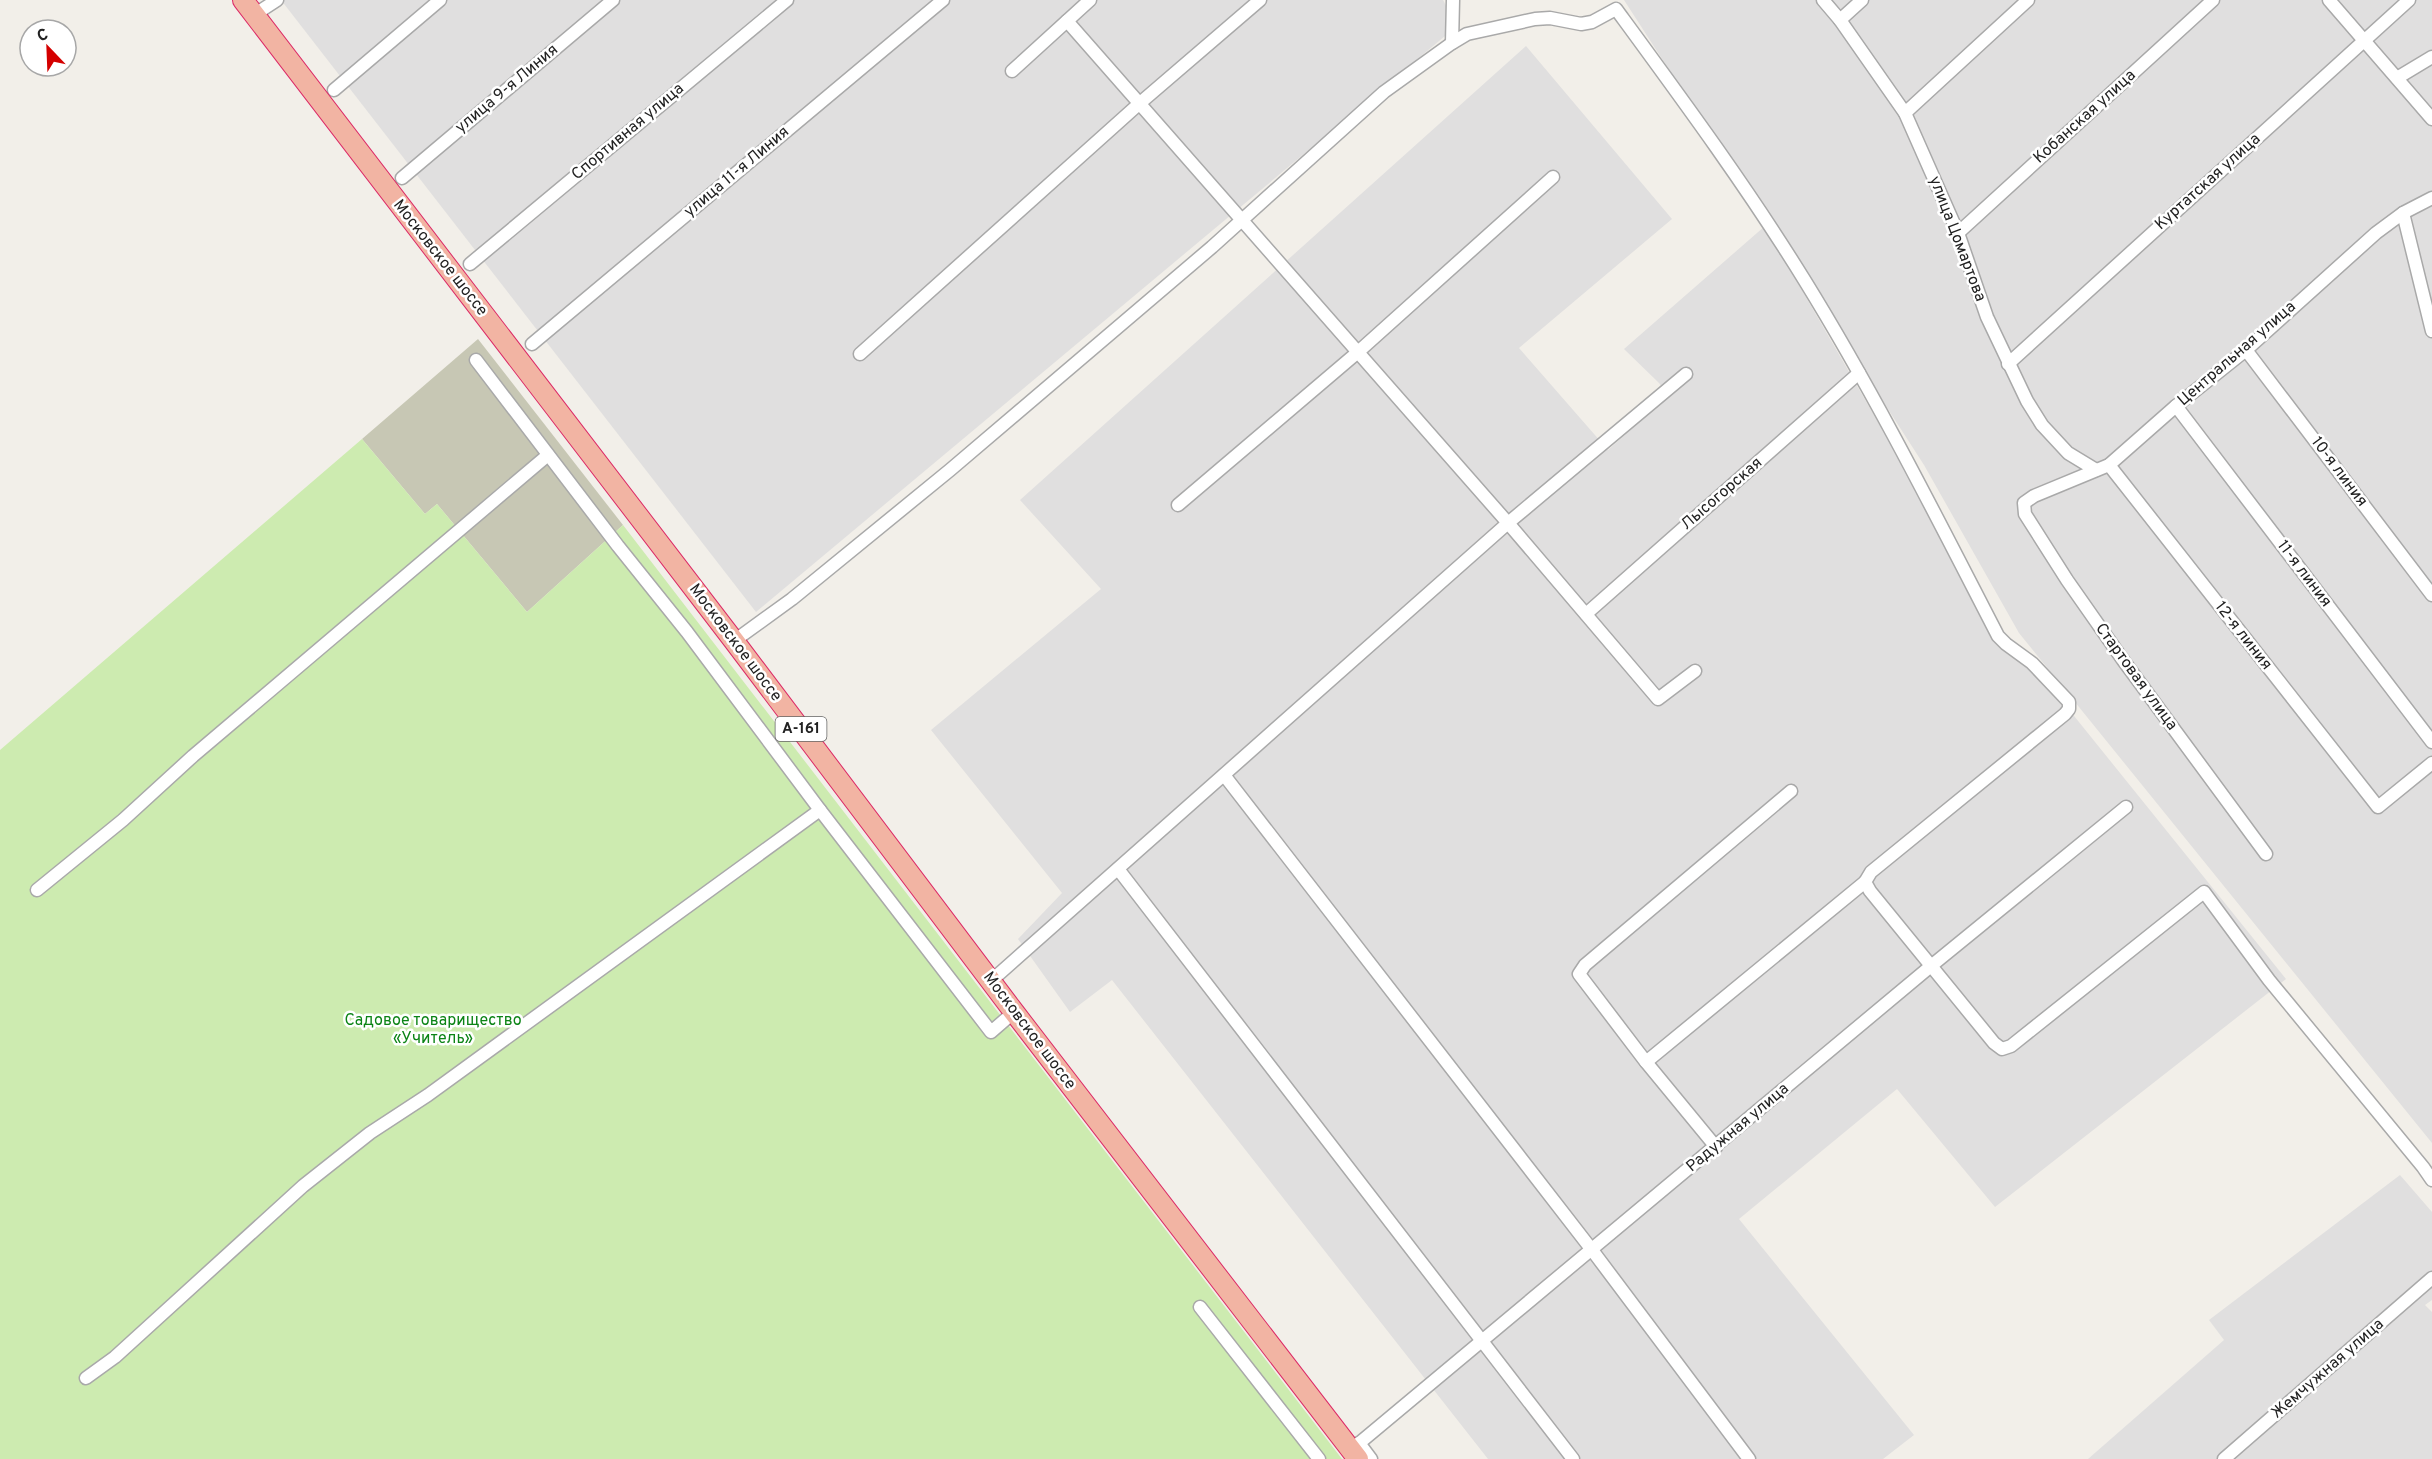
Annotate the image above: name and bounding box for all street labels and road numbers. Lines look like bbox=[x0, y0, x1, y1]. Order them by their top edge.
street label: улица 9-я Линия bbox=[452, 40, 562, 138]
street label: Кобанская улица bbox=[2030, 66, 2140, 168]
street label: Спортивная улица bbox=[568, 79, 688, 185]
street label: улица 11-я Линия bbox=[680, 122, 794, 222]
street label: Куртатская улица bbox=[2151, 129, 2265, 235]
street label: улица Цомартова bbox=[1924, 173, 1990, 305]
street label: Московское шоссе bbox=[388, 196, 492, 320]
street label: Центральная улица bbox=[2174, 297, 2300, 411]
street label: 10-я линия bbox=[2306, 433, 2372, 511]
street label: Лысогорская bbox=[1677, 453, 1767, 535]
street label: 11-я линия bbox=[2272, 537, 2336, 611]
street label: Московское шоссе bbox=[684, 580, 786, 706]
street label: 12-я линия bbox=[2210, 598, 2276, 674]
street label: Стартовая улица bbox=[2090, 619, 2182, 735]
road number: А-161 bbox=[776, 717, 826, 741]
street label: Московское шоссе bbox=[978, 968, 1080, 1094]
street label: Радужная улица bbox=[1683, 1079, 1793, 1177]
street label: Жемчужная улица bbox=[2268, 1315, 2388, 1423]

